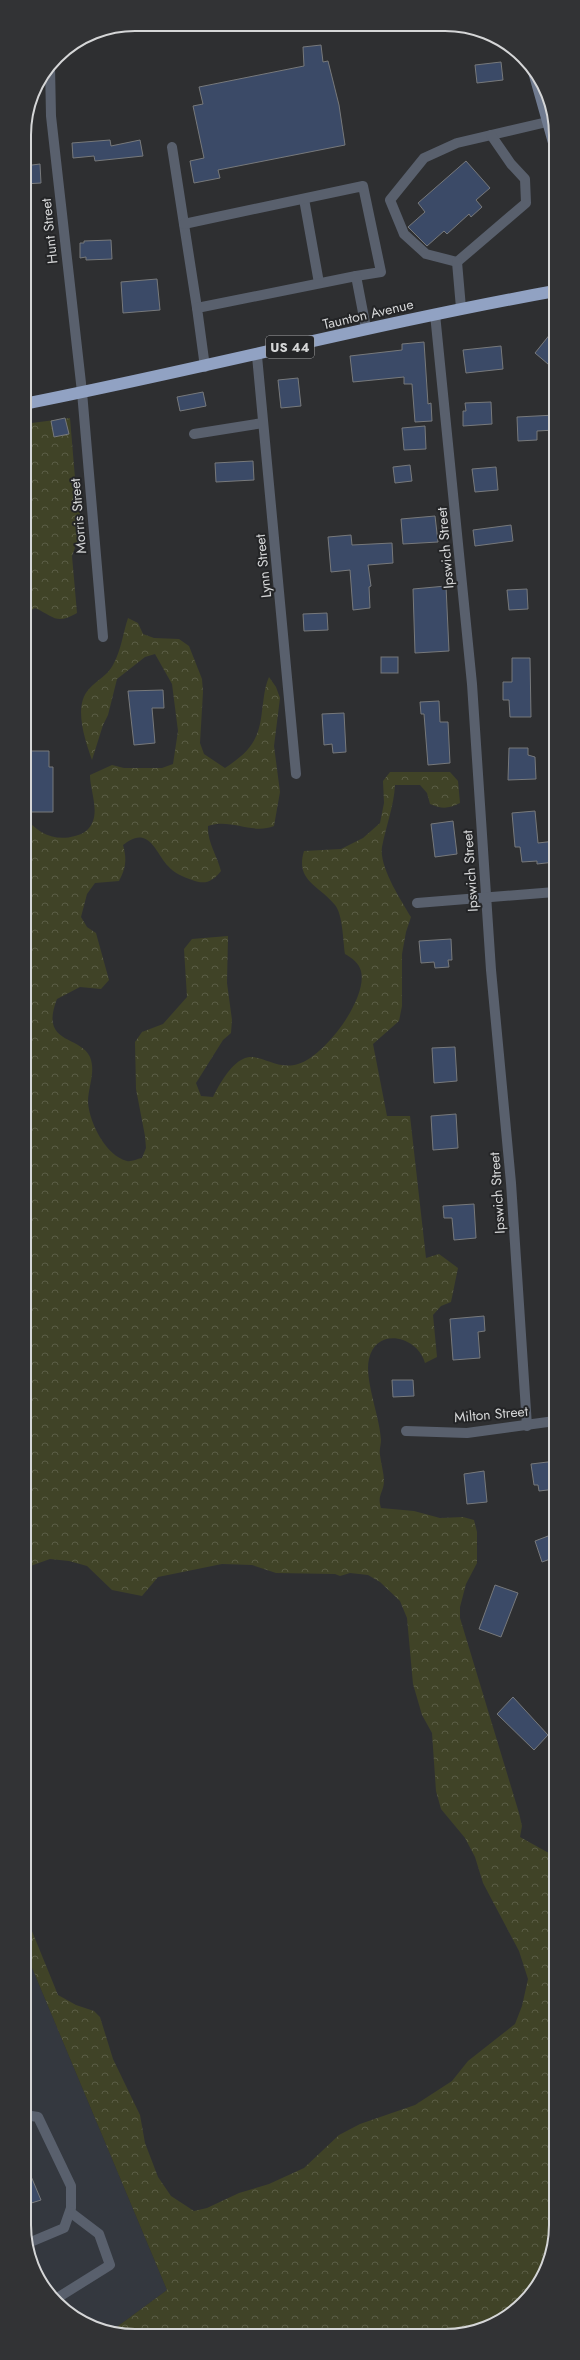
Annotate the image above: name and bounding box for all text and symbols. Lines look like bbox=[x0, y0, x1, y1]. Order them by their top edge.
street label: Hunt Street bbox=[36, 197, 62, 265]
street label: Taunton Avenue bbox=[321, 294, 415, 334]
road number: US 44 bbox=[266, 336, 314, 358]
street label: Morris Street bbox=[65, 477, 91, 554]
street label: Ipswich Street bbox=[431, 506, 459, 590]
street label: Lynn Street bbox=[250, 532, 276, 599]
street label: Ipswich Street bbox=[457, 829, 483, 912]
street label: Ipswich Street bbox=[484, 1151, 510, 1234]
street label: Milton Street bbox=[453, 1401, 529, 1427]

